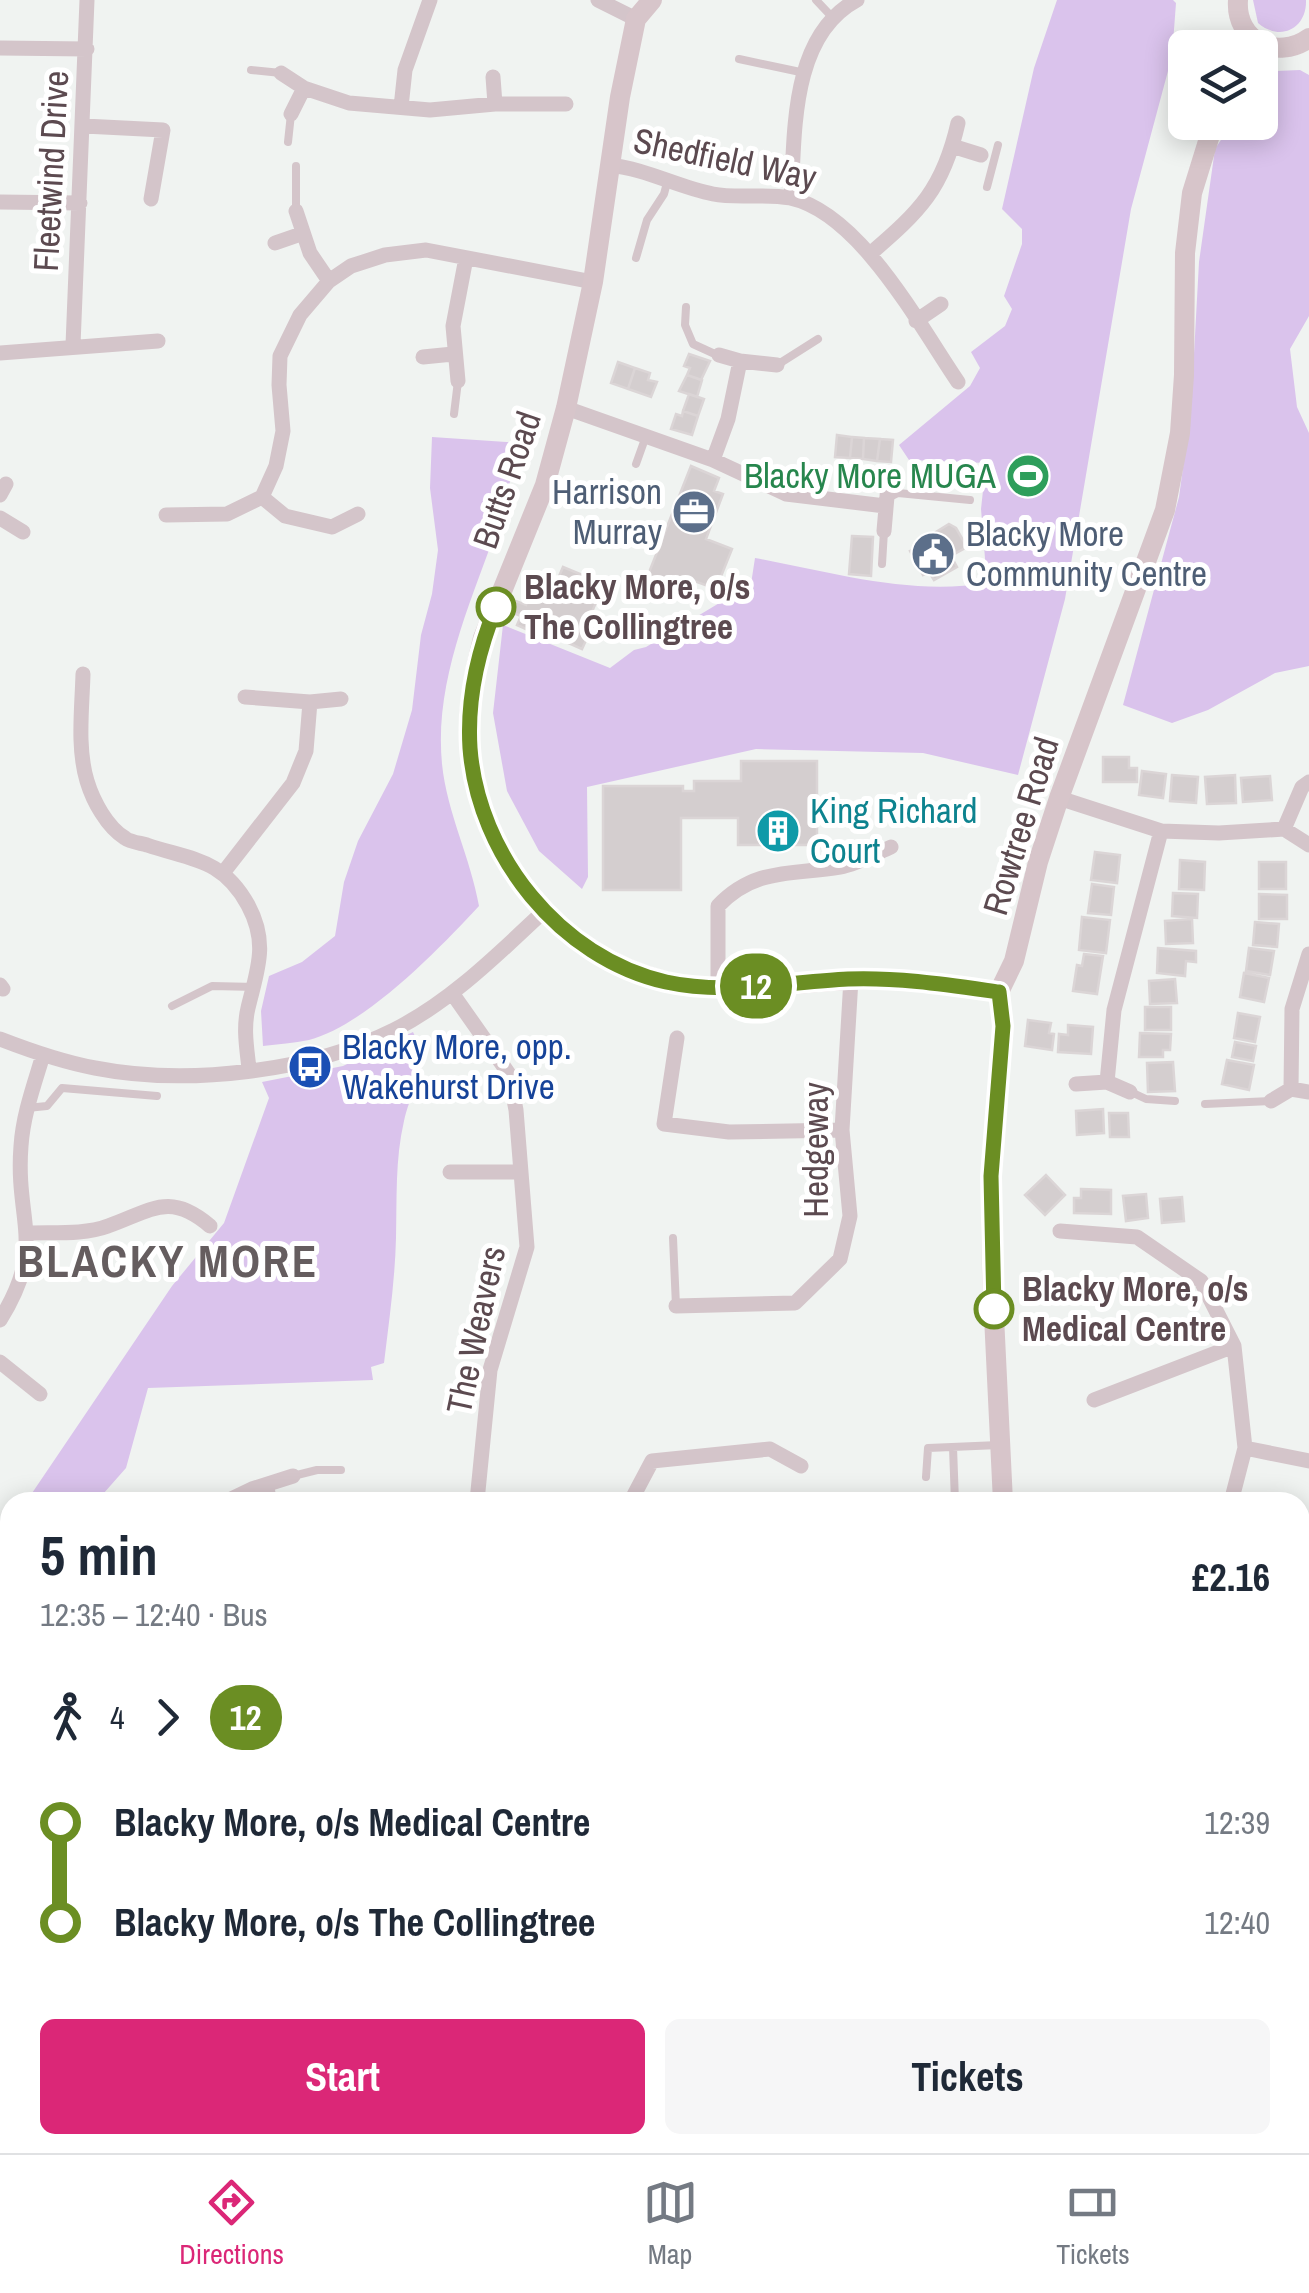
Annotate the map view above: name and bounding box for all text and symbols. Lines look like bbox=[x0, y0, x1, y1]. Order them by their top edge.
map controls bbox=[1168, 30, 1278, 140]
button: layers bbox=[1168, 30, 1278, 140]
street label: Fleetwind Drive bbox=[22, 69, 79, 273]
street label: Shedfield Way bbox=[629, 116, 821, 201]
street label: Butts Road bbox=[461, 405, 552, 555]
place label: Blacky More MUGA bbox=[744, 452, 997, 499]
sports icon: Blacky More MUGA bbox=[1005, 453, 1051, 499]
place label: Harrison Murray bbox=[552, 468, 663, 555]
office icon: Harrison Murray bbox=[671, 489, 717, 535]
place label: Blacky More Community Centre bbox=[966, 510, 1207, 597]
public building icon: Blacky More Community Centre bbox=[910, 531, 956, 577]
place label: Blacky More, o/s The Collingtree bbox=[524, 563, 751, 650]
marker: Blacky More, o/s The Collingtree bbox=[477, 588, 515, 626]
street label: Rowtree Road bbox=[971, 731, 1070, 920]
place label: King Richard Court bbox=[810, 787, 978, 874]
building icon: King Richard Court bbox=[755, 808, 801, 854]
line badge: 12 bbox=[711, 954, 801, 1018]
text: 12 bbox=[740, 963, 772, 1010]
place label: Blacky More, opp. Wakehurst Drive bbox=[342, 1023, 572, 1110]
bus stop icon: Blacky More, opp. Wakehurst Drive bbox=[287, 1044, 333, 1090]
street label: Hedgeway bbox=[792, 1082, 839, 1218]
district label: BLACKY MORE bbox=[17, 1230, 319, 1291]
street label: The Weavers bbox=[435, 1242, 516, 1418]
place label: Blacky More, o/s Medical Centre bbox=[1022, 1265, 1249, 1352]
marker: Blacky More, o/s Medical Centre bbox=[975, 1290, 1013, 1328]
text: 5 min bbox=[40, 1518, 158, 1592]
text: £2.16 bbox=[1192, 1552, 1270, 1603]
text: 12:35 – 12:40 · Bus bbox=[40, 1593, 268, 1636]
icon: walk bbox=[40, 1690, 95, 1745]
icon: forward bbox=[140, 1690, 195, 1745]
text: 12 bbox=[230, 1694, 262, 1741]
text: 4 bbox=[110, 1696, 125, 1739]
text: Blacky More, o/s Medical Centre bbox=[114, 1797, 590, 1848]
text: 12:39 bbox=[1204, 1801, 1270, 1844]
text: Blacky More, o/s The Collingtree bbox=[114, 1897, 595, 1948]
text: 12:40 bbox=[1204, 1901, 1270, 1944]
button: Start bbox=[40, 2019, 645, 2134]
button: Tickets bbox=[665, 2019, 1270, 2134]
tab: Directions bbox=[179, 2175, 284, 2273]
tab: Map bbox=[643, 2175, 698, 2273]
tab: Tickets bbox=[1056, 2175, 1130, 2273]

